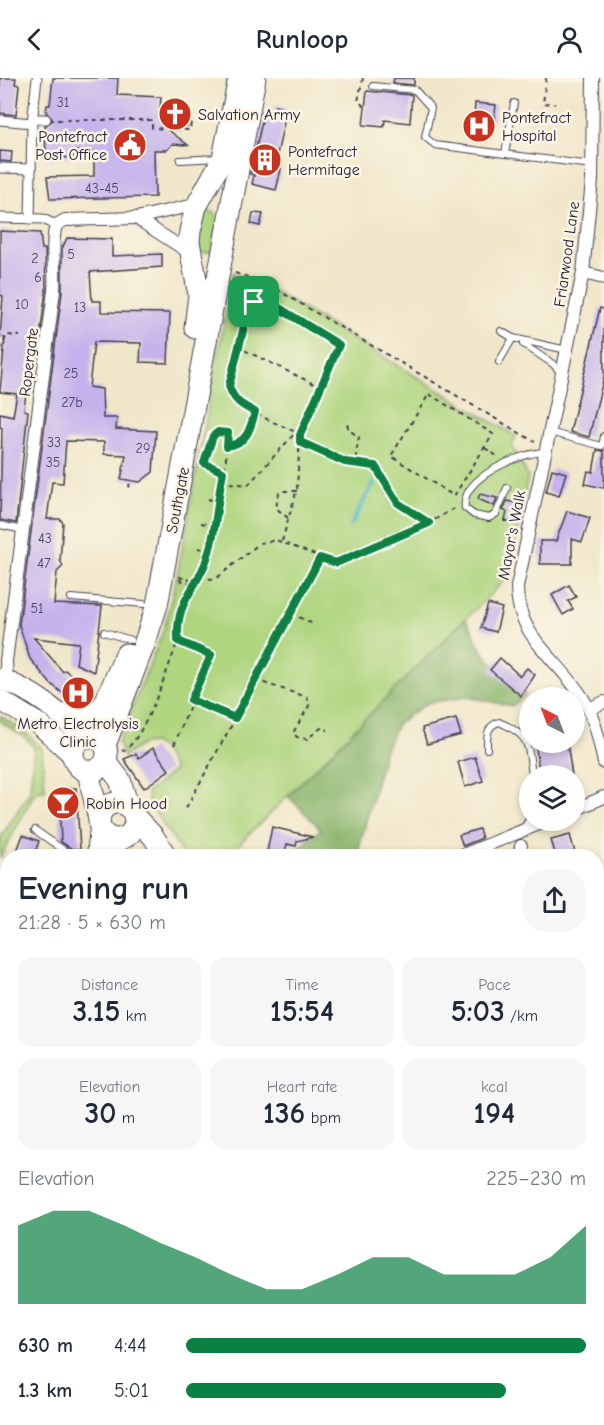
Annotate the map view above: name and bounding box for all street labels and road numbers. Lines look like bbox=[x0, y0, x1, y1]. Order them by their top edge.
street label: Friarwood Lane bbox=[551, 200, 583, 308]
street label: Ropergate bbox=[16, 327, 42, 397]
street label: Southgate bbox=[163, 465, 193, 535]
street label: Mayor's Walk bbox=[494, 489, 530, 581]

